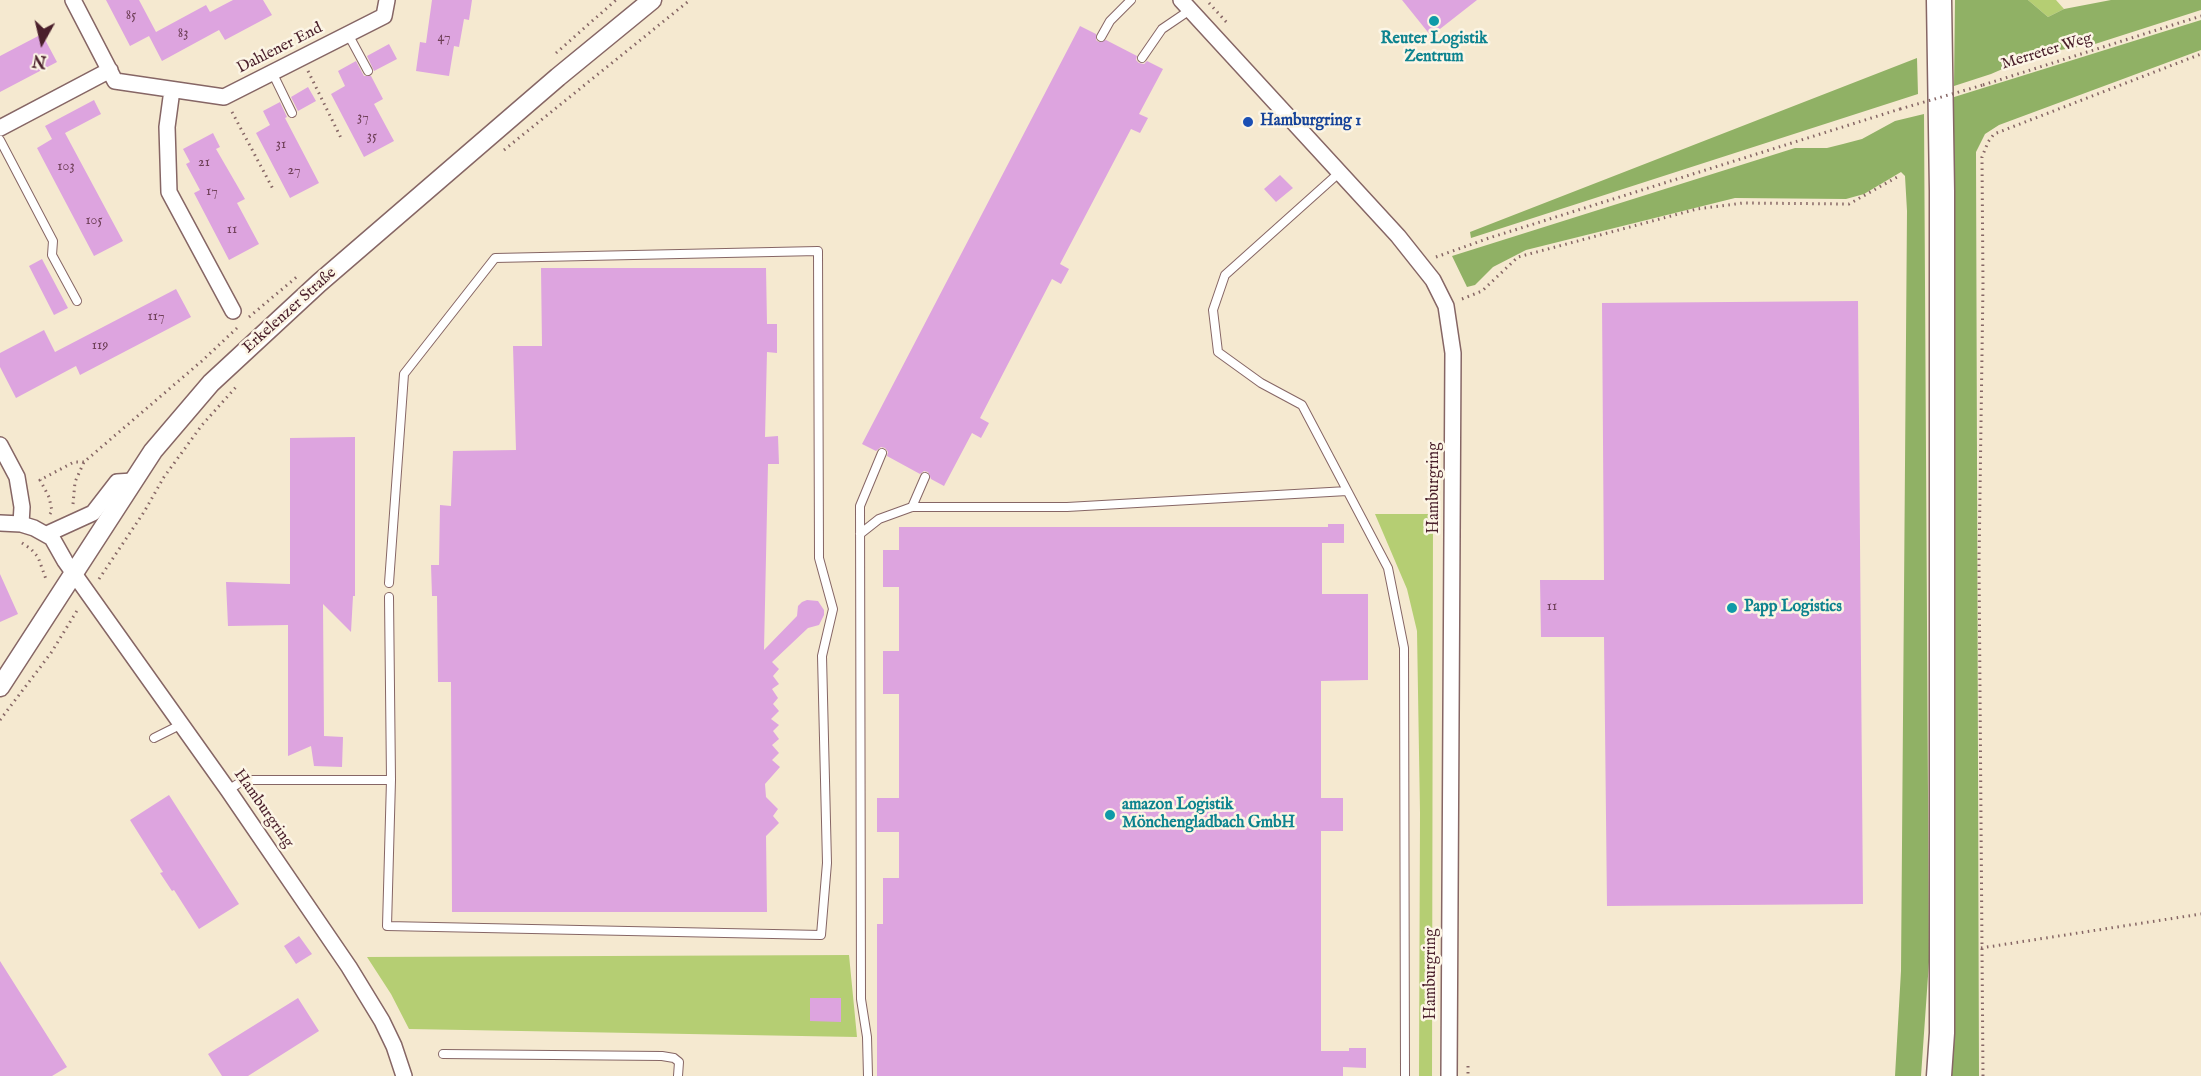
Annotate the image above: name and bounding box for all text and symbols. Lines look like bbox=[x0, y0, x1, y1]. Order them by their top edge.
house number: 85 bbox=[126, 8, 136, 24]
north arrow bbox=[12, 12, 72, 72]
marker: Reuter Logistik Zentrum bbox=[1427, 14, 1441, 28]
street label: Dahlener End bbox=[234, 19, 326, 79]
house number: 83 bbox=[178, 26, 188, 42]
street label: Merreter Weg bbox=[1999, 29, 2095, 75]
house number: 47 bbox=[438, 30, 450, 46]
place label: Reuter Logistik Zentrum bbox=[1380, 30, 1488, 68]
text: N bbox=[31, 49, 48, 71]
house number: 37 bbox=[357, 110, 369, 126]
place label: Hamburgring 1 bbox=[1260, 112, 1361, 132]
marker: Hamburgring 1 bbox=[1241, 115, 1255, 129]
house number: 35 bbox=[367, 129, 377, 145]
house number: 31 bbox=[276, 137, 286, 153]
house number: 21 bbox=[198, 155, 210, 171]
house number: 103 bbox=[57, 159, 75, 175]
house number: 27 bbox=[288, 163, 300, 179]
house number: 17 bbox=[206, 184, 218, 200]
house number: 105 bbox=[85, 213, 103, 229]
house number: 11 bbox=[227, 222, 237, 238]
street label: Erkelenzer Straße bbox=[239, 264, 341, 358]
house number: 117 bbox=[148, 309, 164, 325]
house number: 119 bbox=[92, 338, 108, 354]
street label: Hamburgring bbox=[1425, 442, 1445, 534]
place label: Papp Logistics bbox=[1744, 598, 1842, 618]
house number: 11 bbox=[1547, 599, 1557, 615]
marker: Papp Logistics bbox=[1725, 601, 1739, 615]
street label: Hamburgring bbox=[229, 766, 297, 852]
place label: amazon Logistik Mönchengladbach GmbH bbox=[1122, 796, 1295, 834]
marker: amazon Logistik Mönchengladbach GmbH bbox=[1103, 808, 1117, 822]
street label: Hamburgring bbox=[1422, 928, 1442, 1020]

